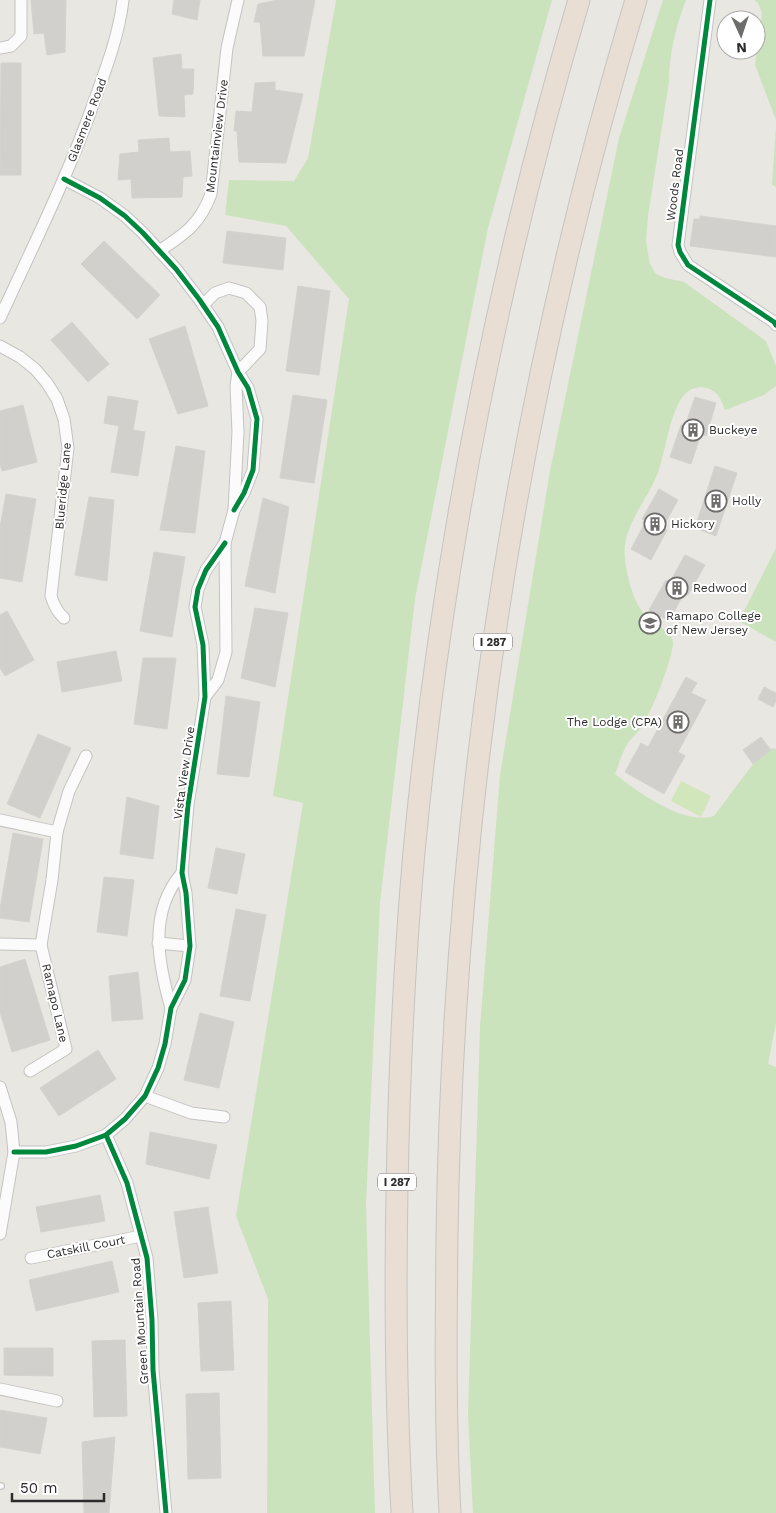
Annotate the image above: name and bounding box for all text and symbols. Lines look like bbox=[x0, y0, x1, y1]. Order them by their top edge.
north arrow bbox=[716, 10, 766, 60]
text: N bbox=[736, 40, 747, 56]
street label: Glasmere Road bbox=[65, 76, 109, 164]
street label: Mountainview Drive bbox=[203, 78, 231, 194]
street label: Woods Road bbox=[664, 148, 686, 222]
building icon: Buckeye bbox=[681, 418, 705, 442]
place label: Buckeye bbox=[709, 423, 757, 437]
street label: Blueridge Lane bbox=[52, 442, 74, 530]
building icon: Holly bbox=[704, 489, 728, 513]
place label: Holly bbox=[732, 494, 762, 508]
building icon: Hickory bbox=[643, 512, 667, 536]
place label: Hickory bbox=[671, 517, 715, 531]
building icon: Redwood bbox=[665, 576, 689, 600]
place label: Redwood bbox=[693, 581, 747, 595]
place label: Ramapo College of New Jersey bbox=[666, 609, 761, 637]
school or university icon: Ramapo College of New Jersey bbox=[638, 611, 662, 635]
road number: I 287 bbox=[474, 634, 512, 650]
building icon: The Lodge (CPA) bbox=[666, 710, 690, 734]
place label: The Lodge (CPA) bbox=[567, 715, 662, 729]
street label: Vista View Drive bbox=[171, 725, 197, 821]
street label: Ramapo Lane bbox=[39, 962, 71, 1044]
road number: I 287 bbox=[378, 1174, 416, 1190]
street label: Catskill Court bbox=[46, 1233, 126, 1261]
street label: Green Mountain Road bbox=[129, 1257, 151, 1385]
scale bar bbox=[12, 1470, 105, 1502]
text: 50 m bbox=[20, 1479, 57, 1497]

